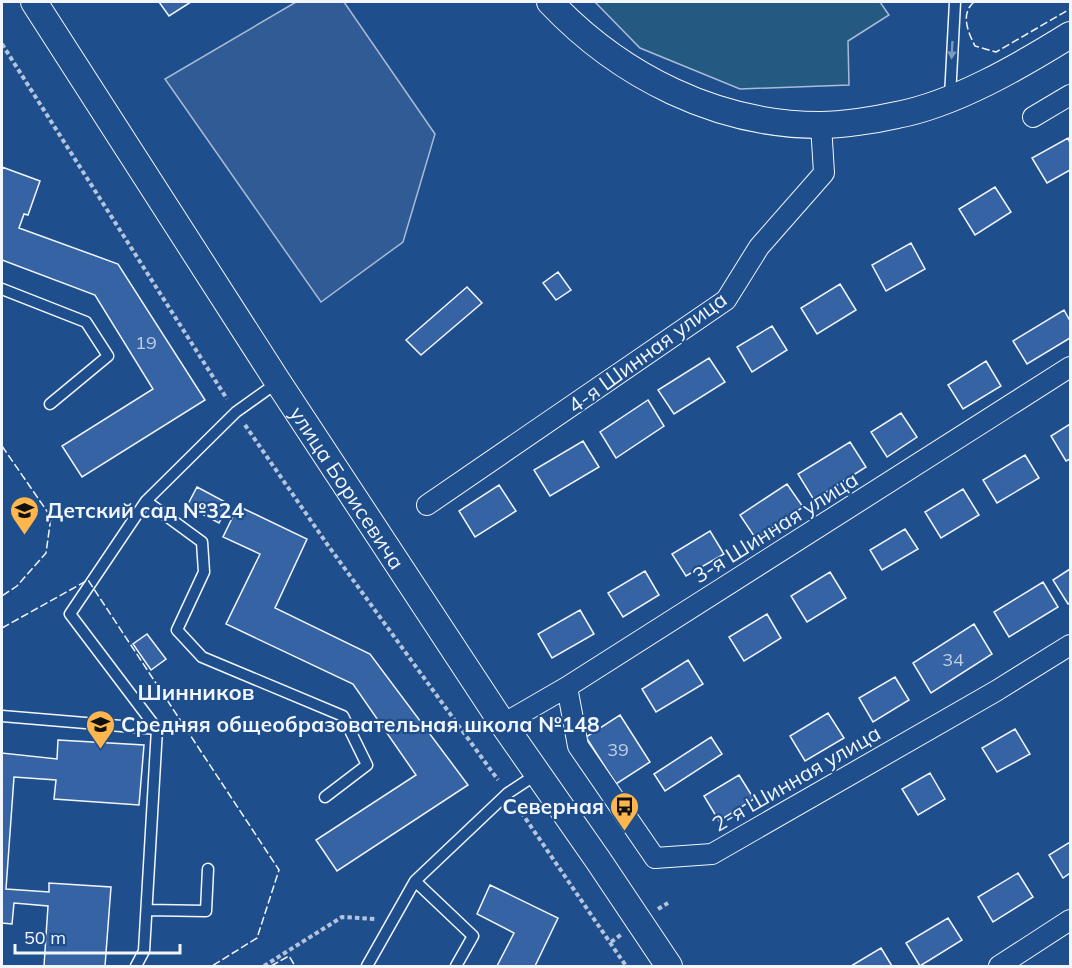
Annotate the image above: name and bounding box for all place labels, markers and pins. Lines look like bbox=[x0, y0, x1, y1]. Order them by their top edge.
school or university icon: Детский сад №324 bbox=[9, 494, 41, 536]
place label: Детский сад №324 bbox=[46, 497, 244, 523]
school or university icon: Средняя общеобразовательная школа №148 bbox=[84, 708, 116, 750]
place label: Средняя общеобразовательная школа №148 bbox=[121, 711, 600, 737]
bus stop icon: Северная bbox=[609, 790, 641, 832]
place label: Северная bbox=[502, 793, 604, 819]

